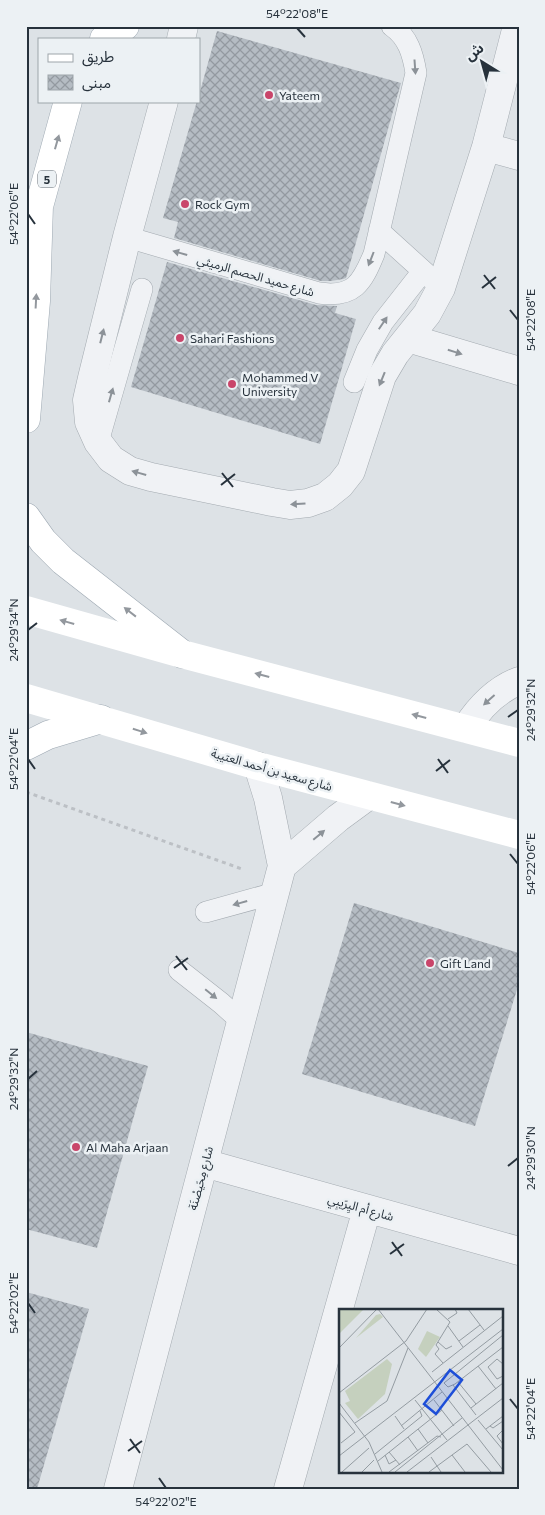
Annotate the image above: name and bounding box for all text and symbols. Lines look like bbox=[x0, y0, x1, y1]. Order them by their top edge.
text: 54°22'08"E bbox=[266, 6, 328, 20]
legend bbox=[38, 38, 200, 102]
north arrow bbox=[458, 38, 508, 88]
text: ش bbox=[461, 39, 487, 64]
text: طريق bbox=[82, 47, 114, 67]
one-way arrow bbox=[411, 59, 419, 75]
text: مبنى bbox=[82, 73, 111, 92]
place label: Yateem bbox=[279, 88, 320, 102]
marker: Yateem bbox=[263, 89, 275, 101]
one-way arrow bbox=[53, 135, 61, 150]
road number: 5 bbox=[38, 170, 56, 188]
text: 54°22'06"E bbox=[6, 183, 20, 245]
place label: Rock Gym bbox=[195, 197, 250, 211]
marker: Rock Gym bbox=[179, 198, 191, 210]
one-way arrow bbox=[173, 249, 188, 257]
street label: شارع حميد الحصم الرميثي bbox=[195, 252, 316, 302]
one-way arrow bbox=[367, 252, 375, 266]
text: 54°22'08"E bbox=[523, 289, 537, 351]
one-way arrow bbox=[33, 293, 41, 309]
one-way arrow bbox=[378, 316, 388, 330]
one-way arrow bbox=[98, 328, 106, 343]
place label: Sahari Fashions bbox=[190, 331, 275, 345]
marker: Sahari Fashions bbox=[174, 332, 186, 344]
one-way arrow bbox=[448, 349, 463, 357]
place label: Mohammed V University bbox=[242, 370, 319, 398]
one-way arrow bbox=[378, 372, 386, 387]
marker: Mohammed V University bbox=[226, 378, 238, 390]
one-way arrow bbox=[108, 387, 116, 402]
one-way arrow bbox=[131, 469, 146, 477]
one-way arrow bbox=[289, 501, 305, 509]
text: 24°29'34"N bbox=[6, 598, 20, 662]
one-way arrow bbox=[124, 607, 137, 618]
one-way arrow bbox=[60, 617, 75, 625]
one-way arrow bbox=[254, 670, 269, 678]
text: 24°29'32"N bbox=[523, 679, 537, 741]
one-way arrow bbox=[483, 694, 495, 706]
one-way arrow bbox=[412, 712, 427, 720]
one-way arrow bbox=[133, 727, 148, 735]
text: 54°22'04"E bbox=[6, 728, 20, 790]
street label: شارع سعيد بن أحمد العتيبة bbox=[209, 745, 334, 796]
one-way arrow bbox=[390, 800, 405, 808]
one-way arrow bbox=[312, 829, 325, 840]
text: 54°22'06"E bbox=[523, 833, 537, 895]
one-way arrow bbox=[233, 899, 248, 907]
place label: Gift Land bbox=[440, 956, 491, 970]
marker: Gift Land bbox=[424, 957, 436, 969]
one-way arrow bbox=[204, 989, 217, 1000]
text: 24°29'32"N bbox=[6, 1048, 20, 1110]
text: 24°29'30"N bbox=[523, 1126, 537, 1190]
place label: Al Maha Arjaan bbox=[86, 1140, 168, 1154]
marker: Al Maha Arjaan bbox=[70, 1141, 82, 1153]
street label: شارع مِحَيصْنَة bbox=[185, 1145, 218, 1212]
street label: شارع أم اليِرَيبِي bbox=[325, 1191, 396, 1227]
text: 54°22'02"E bbox=[6, 1272, 20, 1334]
inset map bbox=[339, 1309, 502, 1472]
text: 54°22'04"E bbox=[523, 1378, 537, 1440]
text: 54°22'02"E bbox=[135, 1494, 197, 1508]

